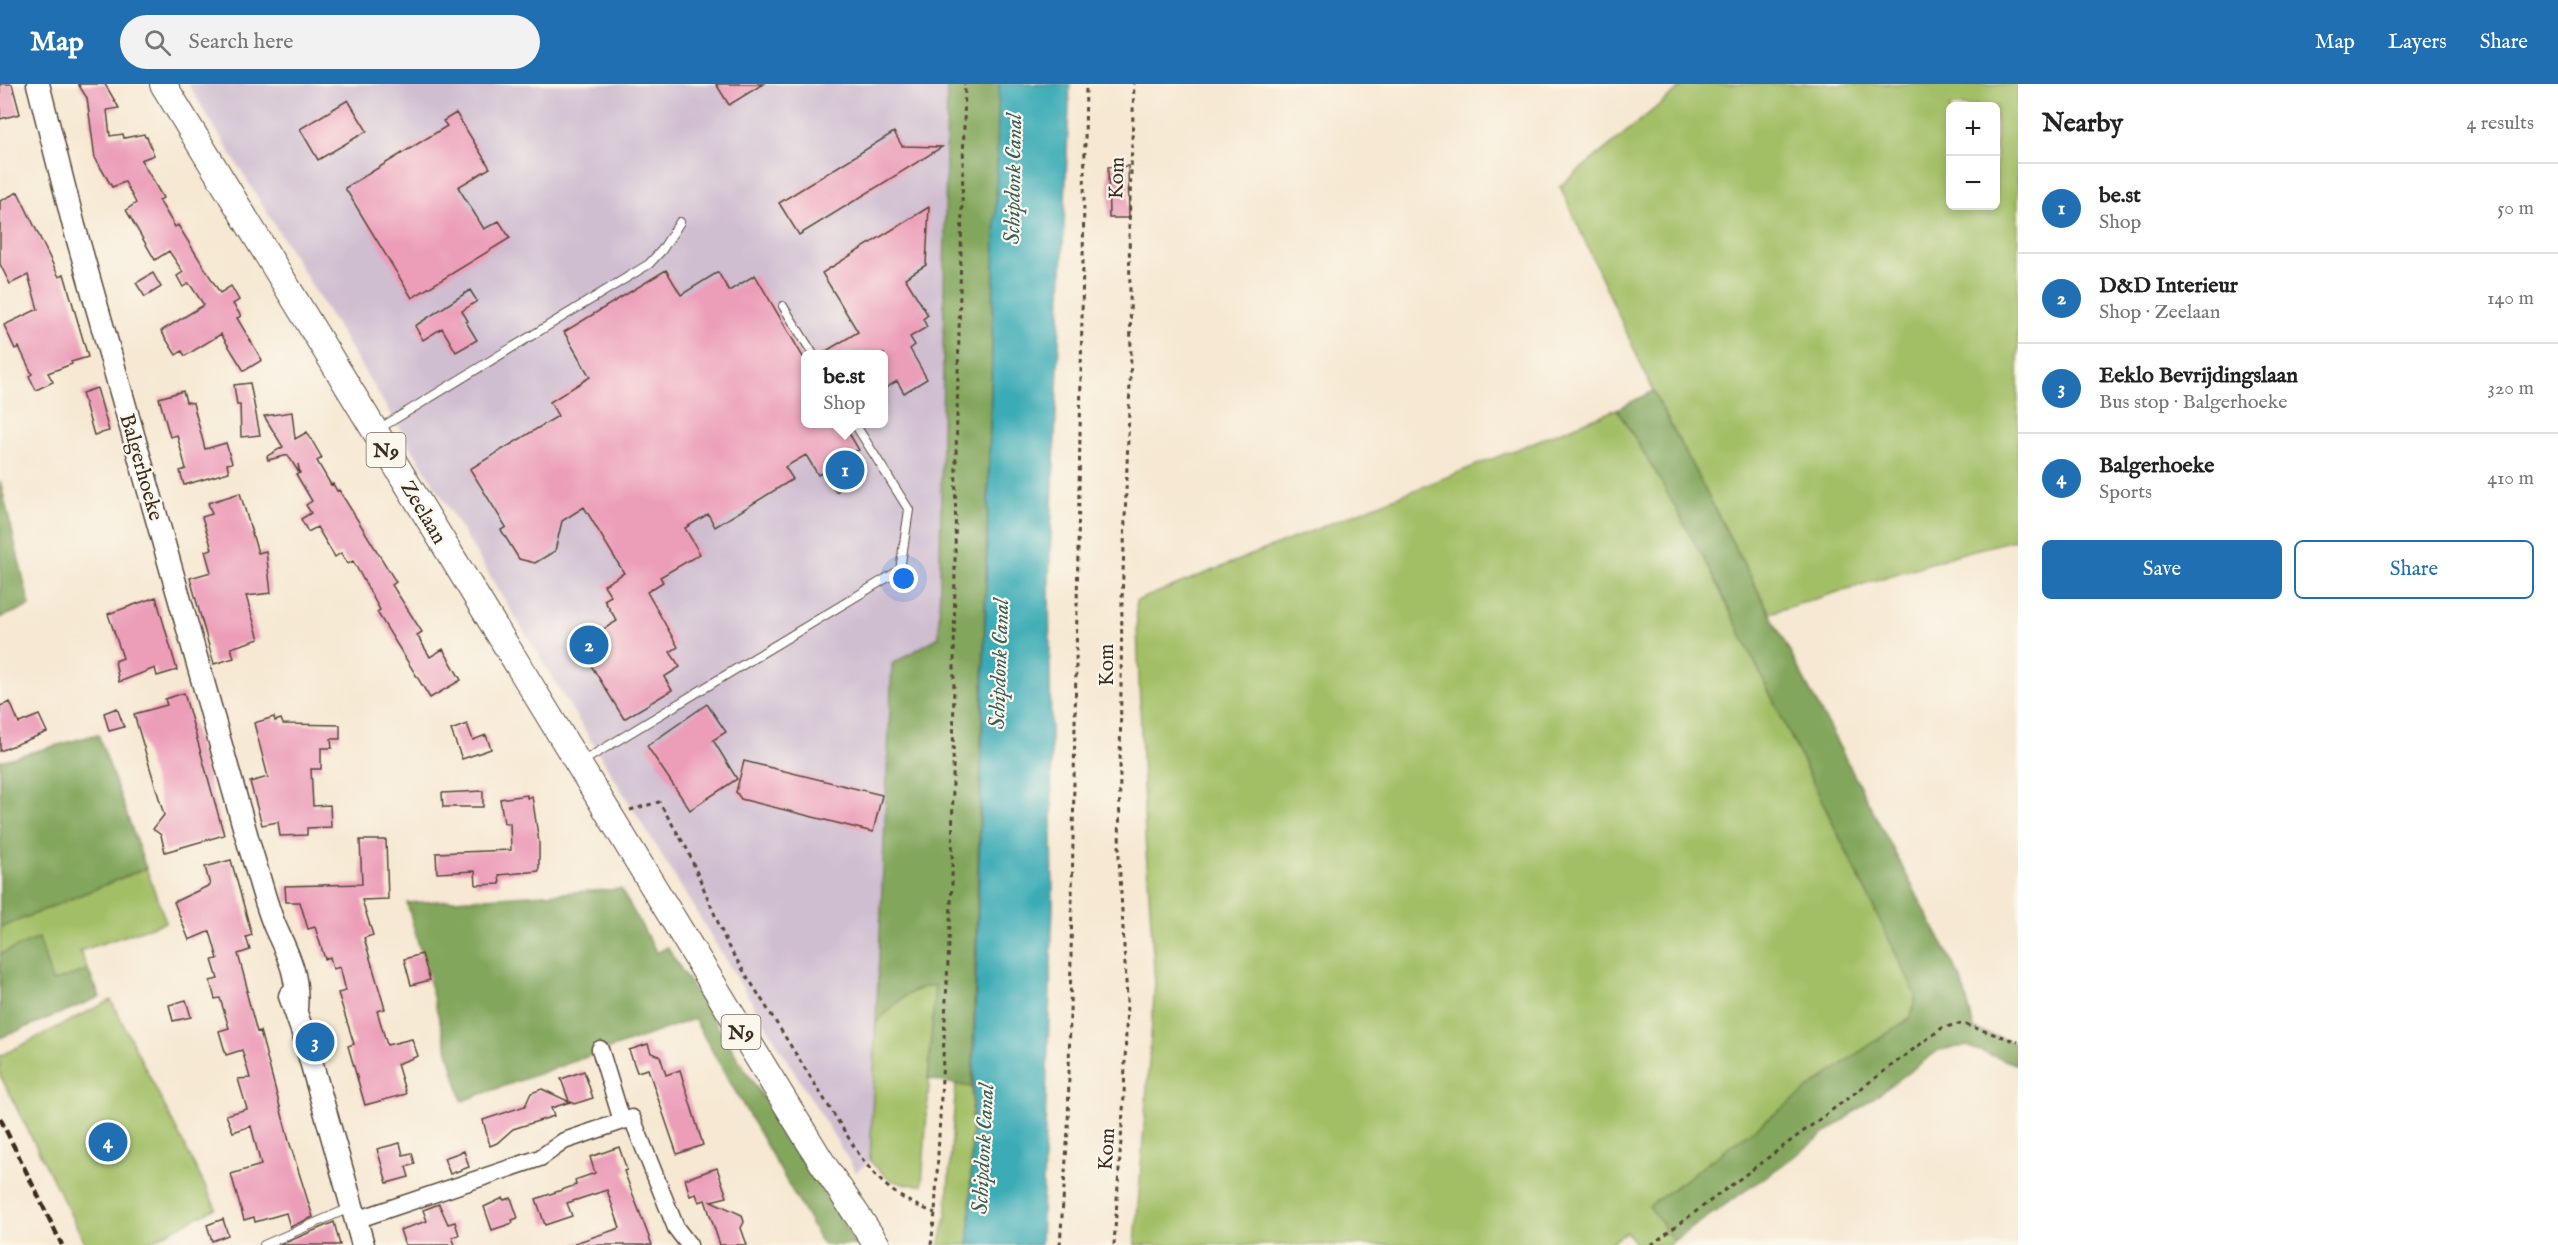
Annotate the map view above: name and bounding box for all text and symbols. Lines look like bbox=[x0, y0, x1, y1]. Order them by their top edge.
search box bbox=[120, 15, 540, 69]
text: Map bbox=[30, 25, 84, 60]
icon: search bbox=[141, 26, 174, 59]
text: Search here bbox=[189, 28, 293, 56]
text: Map bbox=[2315, 29, 2355, 56]
text: Layers bbox=[2388, 29, 2447, 56]
text: Share bbox=[2480, 29, 2528, 56]
map controls bbox=[1946, 102, 2000, 210]
button: + bbox=[1946, 102, 2000, 156]
text: Nearby bbox=[2042, 107, 2123, 140]
text: 4 results bbox=[2467, 111, 2534, 136]
water label: Schipdonk Canal bbox=[999, 112, 1029, 245]
street label: Kom bbox=[1103, 156, 1132, 200]
button: − bbox=[1946, 156, 2000, 210]
text: be.st bbox=[2099, 182, 2141, 210]
text: 1 bbox=[2058, 196, 2065, 221]
text: 50 m bbox=[2497, 196, 2534, 221]
text: Shop bbox=[2099, 210, 2141, 235]
text: D&D Interieur bbox=[2099, 272, 2238, 300]
text: 2 bbox=[2057, 286, 2066, 311]
text: 140 m bbox=[2487, 286, 2534, 311]
text: Shop · Zeelaan bbox=[2099, 300, 2220, 325]
popup bbox=[801, 350, 888, 428]
text: Eeklo Bevrijdingslaan bbox=[2099, 362, 2298, 390]
text: be.st bbox=[823, 363, 865, 391]
text: 3 bbox=[2058, 376, 2065, 401]
text: 320 m bbox=[2488, 376, 2534, 401]
text: Bus stop · Balgerhoeke bbox=[2099, 390, 2288, 415]
text: Shop bbox=[823, 391, 866, 416]
street label: Balgerhoeke bbox=[112, 411, 169, 524]
road number: N9 bbox=[366, 433, 406, 467]
pin: 1 bbox=[826, 448, 864, 492]
text: Balgerhoeke bbox=[2099, 452, 2214, 480]
text: 4 bbox=[2057, 466, 2066, 491]
text: 410 m bbox=[2487, 466, 2534, 491]
street label: Zeelaan bbox=[393, 476, 452, 549]
text: Sports bbox=[2099, 480, 2152, 505]
button: Save bbox=[2042, 540, 2282, 599]
button: Share bbox=[2294, 540, 2534, 599]
your location bbox=[889, 564, 918, 593]
water label: Schipdonk Canal bbox=[984, 596, 1016, 730]
pin: 2 bbox=[570, 622, 608, 668]
street label: Kom bbox=[1094, 644, 1121, 686]
road number: N9 bbox=[722, 1015, 760, 1049]
pin: 3 bbox=[296, 1020, 334, 1064]
water label: Schipdonk Canal bbox=[967, 1081, 1001, 1215]
pin: 4 bbox=[88, 1120, 128, 1164]
street label: Kom bbox=[1093, 1127, 1122, 1171]

